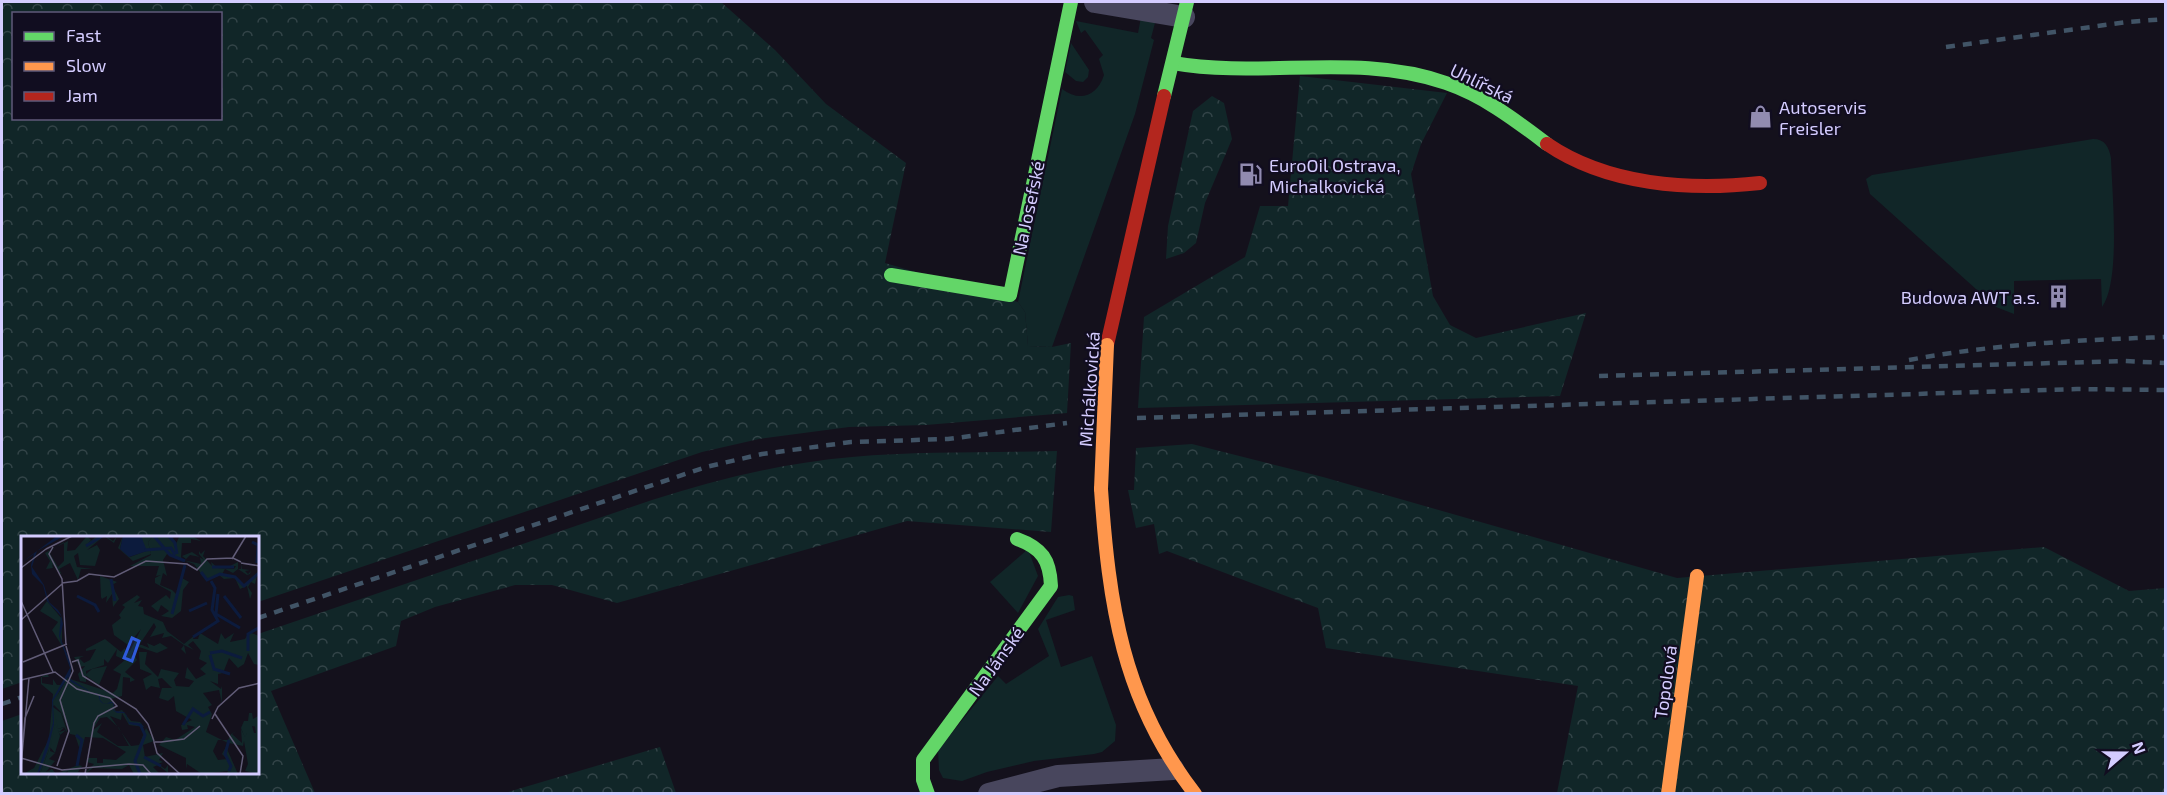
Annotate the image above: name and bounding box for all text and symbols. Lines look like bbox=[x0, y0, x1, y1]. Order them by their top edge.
legend bbox=[12, 12, 222, 120]
text: Fast bbox=[66, 24, 101, 46]
text: Slow bbox=[66, 54, 107, 76]
street label: Uhlířská bbox=[1447, 58, 1517, 108]
text: Jam bbox=[66, 84, 98, 106]
place label: Autoservis Freisler bbox=[1779, 96, 1867, 139]
shop icon: Autoservis Freisler bbox=[1748, 104, 1774, 130]
place label: EuroOil Ostrava, Michalkovická bbox=[1269, 154, 1401, 197]
street label: Na Josefské bbox=[1007, 159, 1049, 257]
fuel station icon: EuroOil Ostrava, Michalkovická bbox=[1238, 162, 1264, 188]
building icon: Budowa AWT a.s. bbox=[2045, 284, 2071, 310]
place label: Budowa AWT a.s. bbox=[1901, 286, 2040, 308]
street label: Michálkovická bbox=[1074, 331, 1104, 447]
inset map bbox=[21, 536, 260, 774]
street label: Na Jánské bbox=[963, 622, 1029, 700]
street label: Topolová bbox=[1649, 644, 1681, 720]
north arrow bbox=[2095, 723, 2155, 783]
text: N bbox=[2129, 739, 2150, 756]

